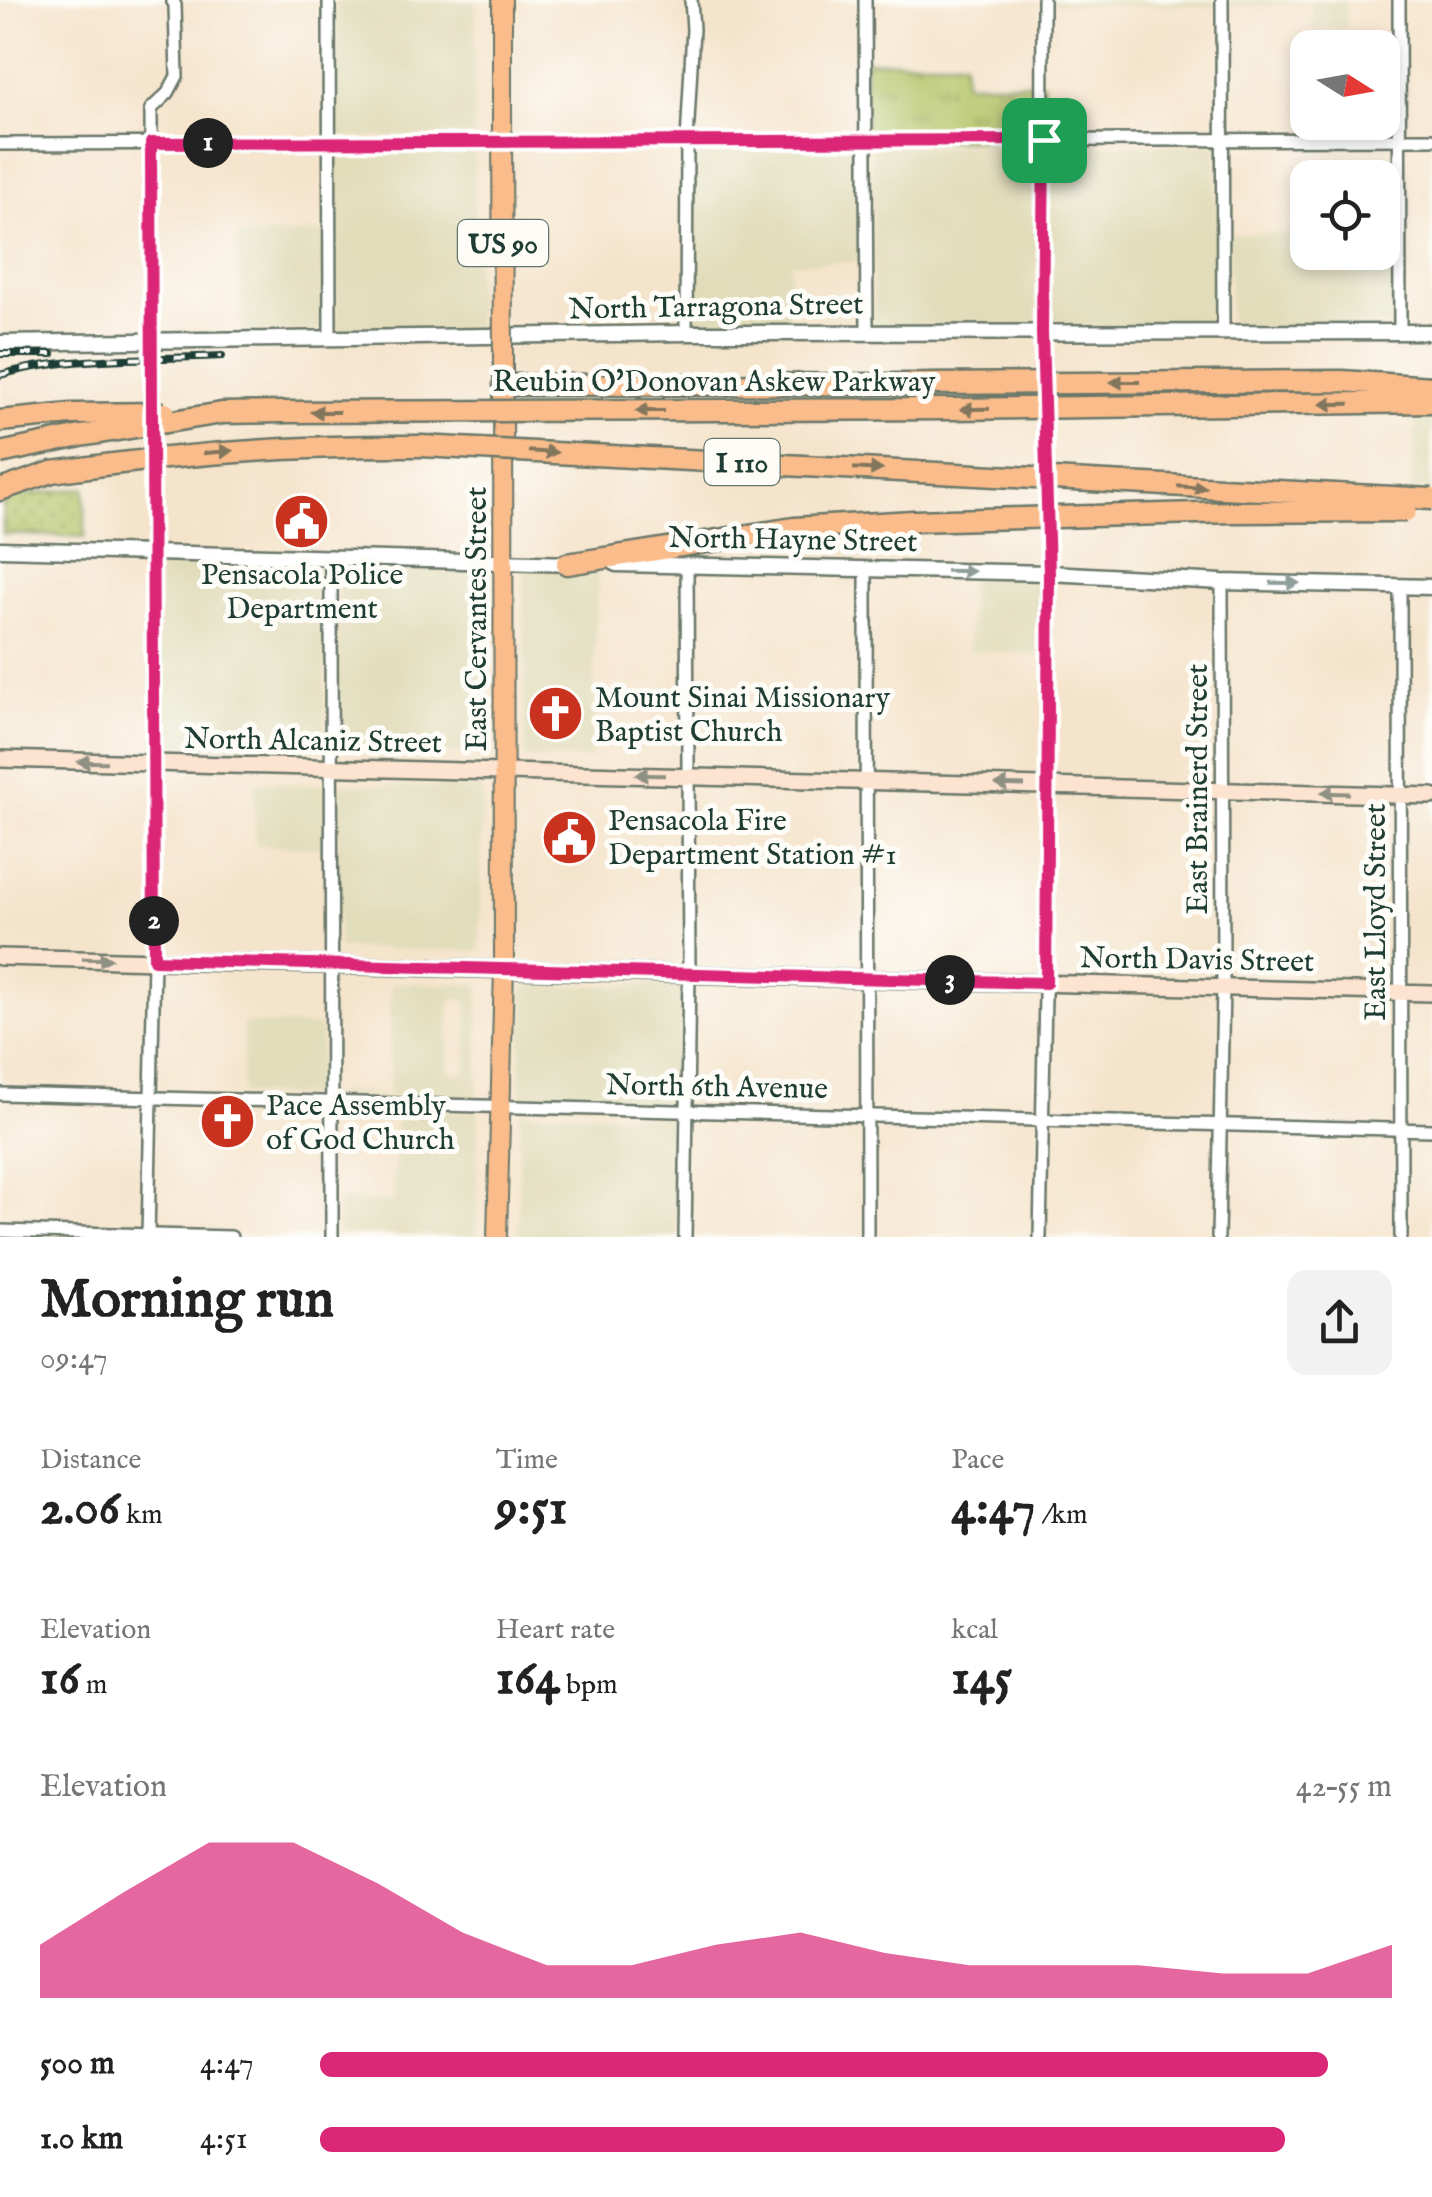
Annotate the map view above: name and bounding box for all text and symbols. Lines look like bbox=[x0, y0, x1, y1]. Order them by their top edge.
north arrow bbox=[1290, 30, 1400, 140]
map controls bbox=[1290, 30, 1400, 270]
pin bbox=[1002, 98, 1087, 183]
icon: arrive bbox=[1017, 113, 1072, 168]
pin: 1 bbox=[183, 118, 233, 168]
text: 1 bbox=[203, 125, 213, 160]
button: locate bbox=[1290, 160, 1400, 270]
road number: US 90 bbox=[458, 220, 548, 266]
street label: North Tarragona Street bbox=[568, 286, 864, 330]
street label: Reubin O'Donovan Askew Parkway bbox=[493, 364, 936, 402]
one-way arrow bbox=[1108, 374, 1140, 390]
one-way arrow bbox=[1318, 396, 1350, 412]
one-way arrow bbox=[958, 401, 990, 417]
one-way arrow bbox=[308, 404, 340, 420]
one-way arrow bbox=[633, 404, 665, 420]
road number: I 110 bbox=[704, 439, 780, 485]
one-way arrow bbox=[203, 444, 235, 460]
one-way arrow bbox=[528, 444, 559, 460]
one-way arrow bbox=[852, 461, 884, 477]
one-way arrow bbox=[1177, 479, 1209, 495]
street label: East Cervantes Street bbox=[459, 486, 497, 752]
public building icon: Pensacola Police Department bbox=[272, 491, 332, 551]
street label: North Hayne Street bbox=[668, 520, 918, 562]
place label: Pensacola Police Department bbox=[201, 557, 403, 629]
one-way arrow bbox=[944, 563, 976, 579]
one-way arrow bbox=[1269, 576, 1301, 592]
street label: East Brainerd Street bbox=[1180, 664, 1218, 914]
place label: Mount Sinai Missionary Baptist Church bbox=[595, 680, 890, 752]
church icon: Mount Sinai Missionary Baptist Church bbox=[526, 684, 586, 744]
street label: North Alcaniz Street bbox=[184, 721, 442, 763]
one-way arrow bbox=[75, 753, 107, 769]
one-way arrow bbox=[633, 766, 665, 782]
one-way arrow bbox=[993, 777, 1025, 793]
one-way arrow bbox=[1318, 785, 1350, 801]
place label: Pensacola Fire Department Station #1 bbox=[608, 803, 897, 875]
street label: East Lloyd Street bbox=[1358, 803, 1396, 1021]
public building icon: Pensacola Fire Department Station #1 bbox=[539, 807, 599, 867]
pin: 2 bbox=[129, 896, 179, 946]
text: 2 bbox=[147, 903, 161, 938]
street label: North Davis Street bbox=[1079, 940, 1315, 982]
one-way arrow bbox=[82, 951, 114, 967]
pin: 3 bbox=[925, 955, 975, 1005]
text: 3 bbox=[945, 962, 955, 997]
street label: North 6th Avenue bbox=[606, 1067, 828, 1109]
place label: Pace Assembly of God Church bbox=[266, 1088, 455, 1160]
church icon: Pace Assembly of God Church bbox=[197, 1092, 257, 1152]
text: Morning run bbox=[40, 1266, 334, 1336]
button: share bbox=[1287, 1270, 1392, 1375]
text: 09:47 bbox=[40, 1339, 108, 1380]
text: Distance bbox=[40, 1443, 141, 1478]
text: Time bbox=[496, 1443, 558, 1478]
text: Pace bbox=[951, 1443, 1004, 1478]
text: 2.06 bbox=[40, 1478, 120, 1541]
text: 9:51 bbox=[496, 1478, 567, 1541]
text: 4:47 bbox=[951, 1478, 1035, 1541]
text: km bbox=[120, 1498, 163, 1533]
text: /km bbox=[1035, 1498, 1088, 1533]
text: Elevation bbox=[40, 1613, 151, 1648]
text: Heart rate bbox=[496, 1613, 615, 1648]
text: kcal bbox=[951, 1613, 998, 1648]
text: 16 bbox=[40, 1648, 80, 1711]
text: 164 bbox=[496, 1648, 560, 1711]
text: 145 bbox=[951, 1648, 1012, 1711]
text: m bbox=[80, 1668, 107, 1703]
text: bpm bbox=[560, 1668, 618, 1703]
text: Elevation bbox=[40, 1767, 167, 1808]
text: 42–55 m bbox=[1296, 1767, 1392, 1808]
text: 500 m bbox=[40, 2044, 115, 2085]
text: 4:47 bbox=[200, 2044, 254, 2085]
text: 1.0 km bbox=[40, 2119, 123, 2160]
text: 4:51 bbox=[200, 2119, 248, 2160]

